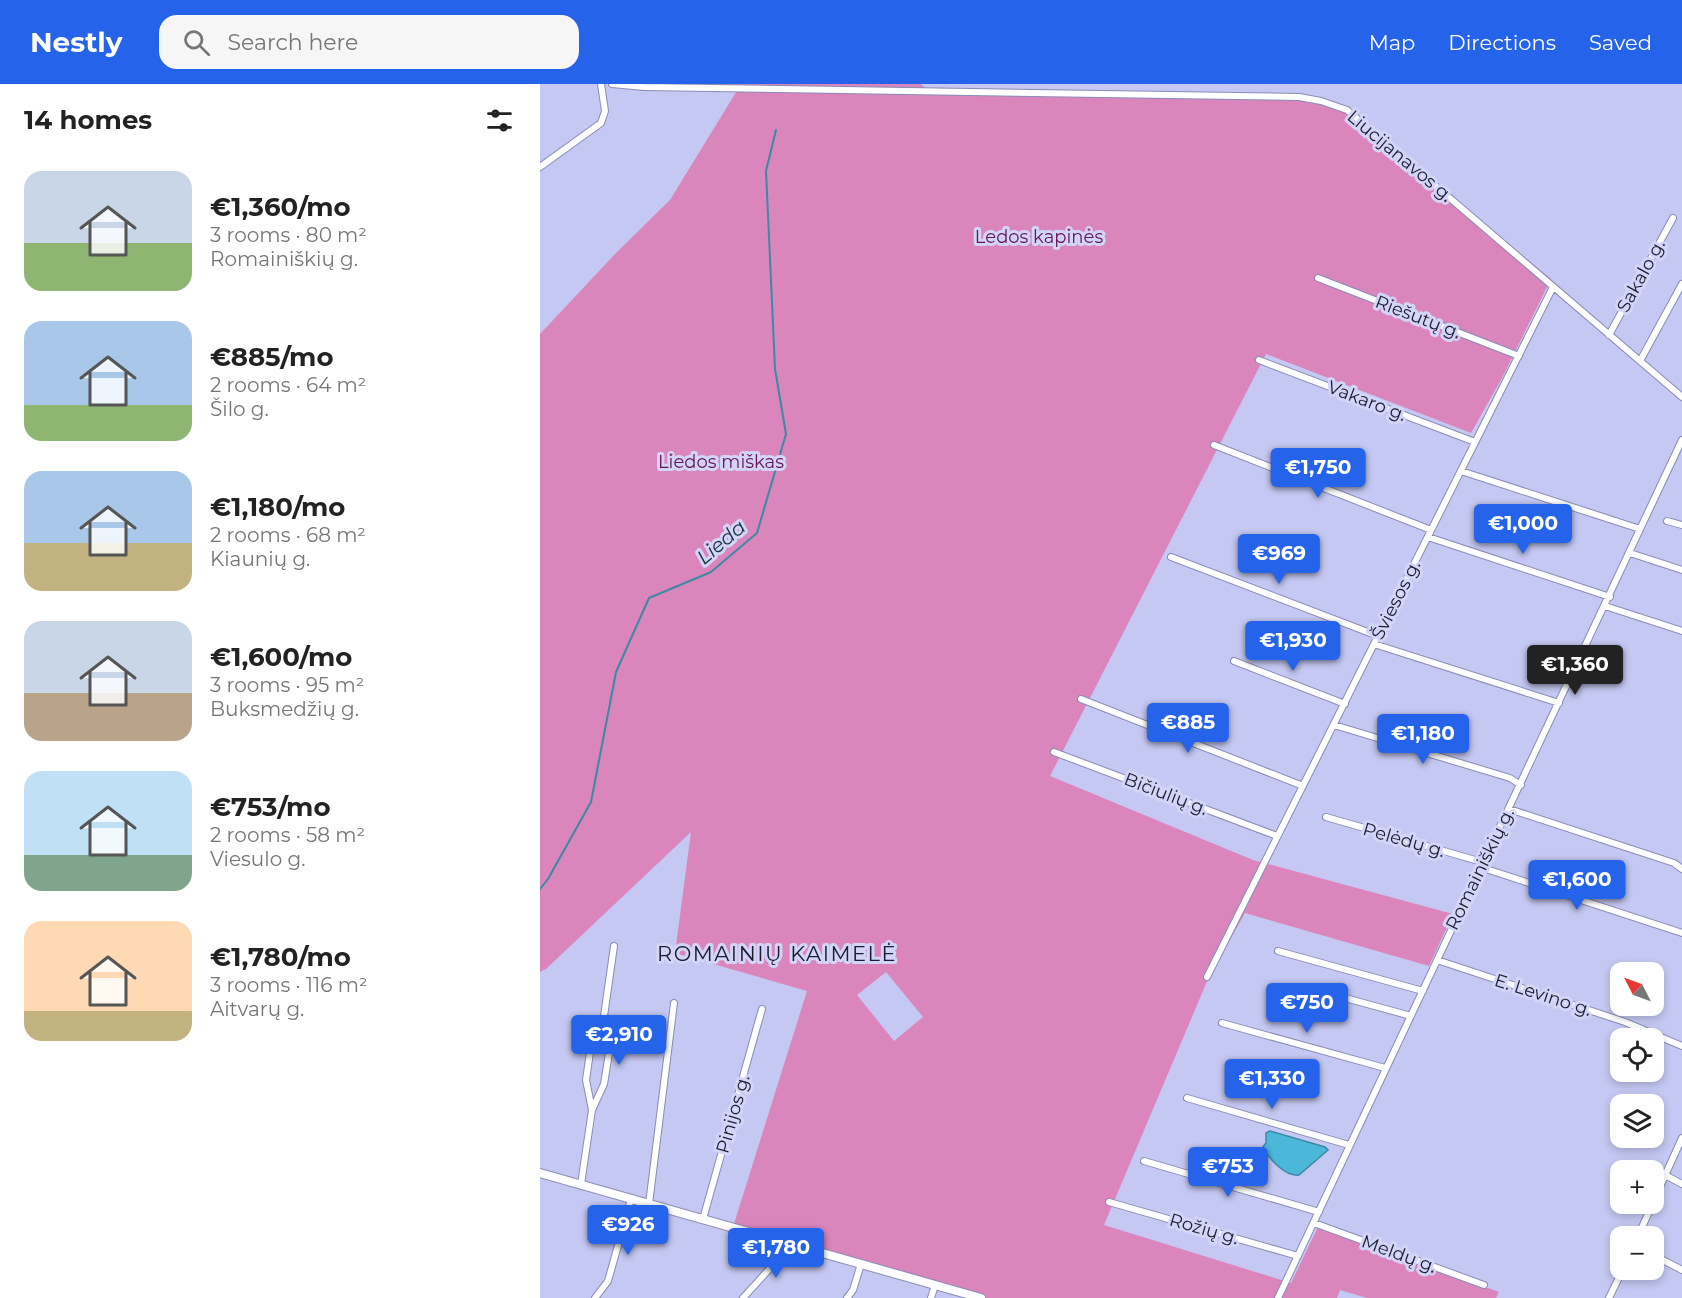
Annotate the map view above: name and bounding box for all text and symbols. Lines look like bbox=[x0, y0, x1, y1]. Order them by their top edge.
search box bbox=[159, 15, 579, 69]
text: Nestly bbox=[30, 25, 123, 59]
icon: search bbox=[180, 26, 213, 59]
text: Search here bbox=[228, 29, 358, 56]
text: Map bbox=[1369, 30, 1415, 55]
text: Directions bbox=[1448, 30, 1556, 55]
text: Saved bbox=[1589, 30, 1652, 55]
text: 14 homes bbox=[24, 104, 152, 136]
icon: filters bbox=[483, 104, 516, 137]
street label: Liucijanavos g. bbox=[1343, 105, 1457, 207]
text: €1,360/mo bbox=[210, 191, 351, 223]
icon: home bbox=[72, 195, 144, 267]
text: 3 rooms · 80 m² bbox=[210, 223, 367, 247]
park label: Ledos kapinės bbox=[975, 226, 1103, 248]
street label: Sakalo g. bbox=[1612, 236, 1670, 316]
text: Romainiškių g. bbox=[210, 247, 358, 271]
street label: Riešutų g. bbox=[1372, 291, 1464, 343]
text: €885/mo bbox=[210, 341, 334, 373]
icon: home bbox=[72, 345, 144, 417]
text: 2 rooms · 64 m² bbox=[210, 373, 366, 397]
street label: Vakaro g. bbox=[1325, 376, 1409, 426]
text: Šilo g. bbox=[210, 397, 269, 421]
pin: €1,750 bbox=[1269, 448, 1367, 499]
park label: Liedos miškas bbox=[658, 451, 784, 473]
text: €1,750 bbox=[1285, 455, 1351, 479]
text: €1,180/mo bbox=[210, 491, 345, 523]
icon: home bbox=[72, 495, 144, 567]
pin: €1,000 bbox=[1474, 504, 1572, 555]
text: €1,000 bbox=[1488, 511, 1558, 535]
water label: Lieda bbox=[692, 515, 750, 569]
text: 2 rooms · 68 m² bbox=[210, 523, 366, 547]
pin: €969 bbox=[1243, 534, 1315, 585]
text: €969 bbox=[1252, 541, 1306, 565]
text: Kiaunių g. bbox=[210, 547, 310, 571]
street label: Šviesos g. bbox=[1367, 557, 1425, 643]
pin: €1,930 bbox=[1244, 621, 1342, 672]
text: €1,930 bbox=[1259, 628, 1327, 652]
text: €1,600/mo bbox=[210, 641, 352, 673]
icon: home bbox=[72, 645, 144, 717]
pin: €1,360 bbox=[1526, 645, 1624, 696]
text: €1,360 bbox=[1541, 652, 1609, 676]
text: 3 rooms · 95 m² bbox=[210, 673, 364, 697]
text: Buksmedžių g. bbox=[210, 697, 359, 721]
pin: €885 bbox=[1152, 703, 1224, 754]
text: €885 bbox=[1161, 710, 1215, 734]
pin: €1,180 bbox=[1374, 714, 1472, 765]
text: €1,180 bbox=[1391, 721, 1455, 745]
street label: Bičiulių g. bbox=[1121, 768, 1211, 820]
text: €753/mo bbox=[210, 791, 330, 823]
icon: home bbox=[72, 795, 144, 867]
street label: Romainiškių g. bbox=[1441, 804, 1519, 934]
street label: Pelėdų g. bbox=[1360, 818, 1448, 862]
text: 2 rooms · 58 m² bbox=[210, 823, 365, 847]
text: Viesulo g. bbox=[210, 847, 305, 871]
pin: €1,600 bbox=[1528, 860, 1626, 911]
text: €1,600 bbox=[1542, 867, 1612, 891]
text: €1,780/mo bbox=[210, 941, 351, 973]
district label: ROMAINIŲ KAIMELĖ bbox=[657, 941, 897, 966]
icon: home bbox=[72, 945, 144, 1017]
north arrow bbox=[1610, 962, 1664, 1016]
map controls bbox=[1610, 962, 1664, 1280]
street label: E. Levino g. bbox=[1492, 969, 1594, 1021]
text: 3 rooms · 116 m² bbox=[210, 973, 368, 997]
pin: €750 bbox=[1271, 983, 1343, 1034]
text: €750 bbox=[1280, 990, 1334, 1014]
text: Aitvarų g. bbox=[210, 997, 304, 1021]
pin: €2,910 bbox=[570, 1015, 668, 1066]
text: €2,910 bbox=[585, 1022, 653, 1046]
button: locate bbox=[1610, 1028, 1664, 1082]
pin: €1,330 bbox=[1223, 1059, 1321, 1110]
text: €1,330 bbox=[1239, 1066, 1305, 1090]
street label: Pinijos g. bbox=[711, 1072, 755, 1156]
button: layers bbox=[1610, 1094, 1664, 1148]
pin: €753 bbox=[1192, 1147, 1264, 1198]
text: €753 bbox=[1202, 1154, 1254, 1178]
button: + bbox=[1610, 1160, 1664, 1214]
pin: €926 bbox=[592, 1205, 664, 1256]
street label: Rožių g. bbox=[1167, 1209, 1241, 1249]
text: €926 bbox=[601, 1212, 655, 1236]
button: − bbox=[1610, 1226, 1664, 1280]
pin: €1,780 bbox=[727, 1228, 825, 1279]
street label: Meldų g. bbox=[1359, 1230, 1439, 1278]
text: €1,780 bbox=[742, 1235, 810, 1259]

